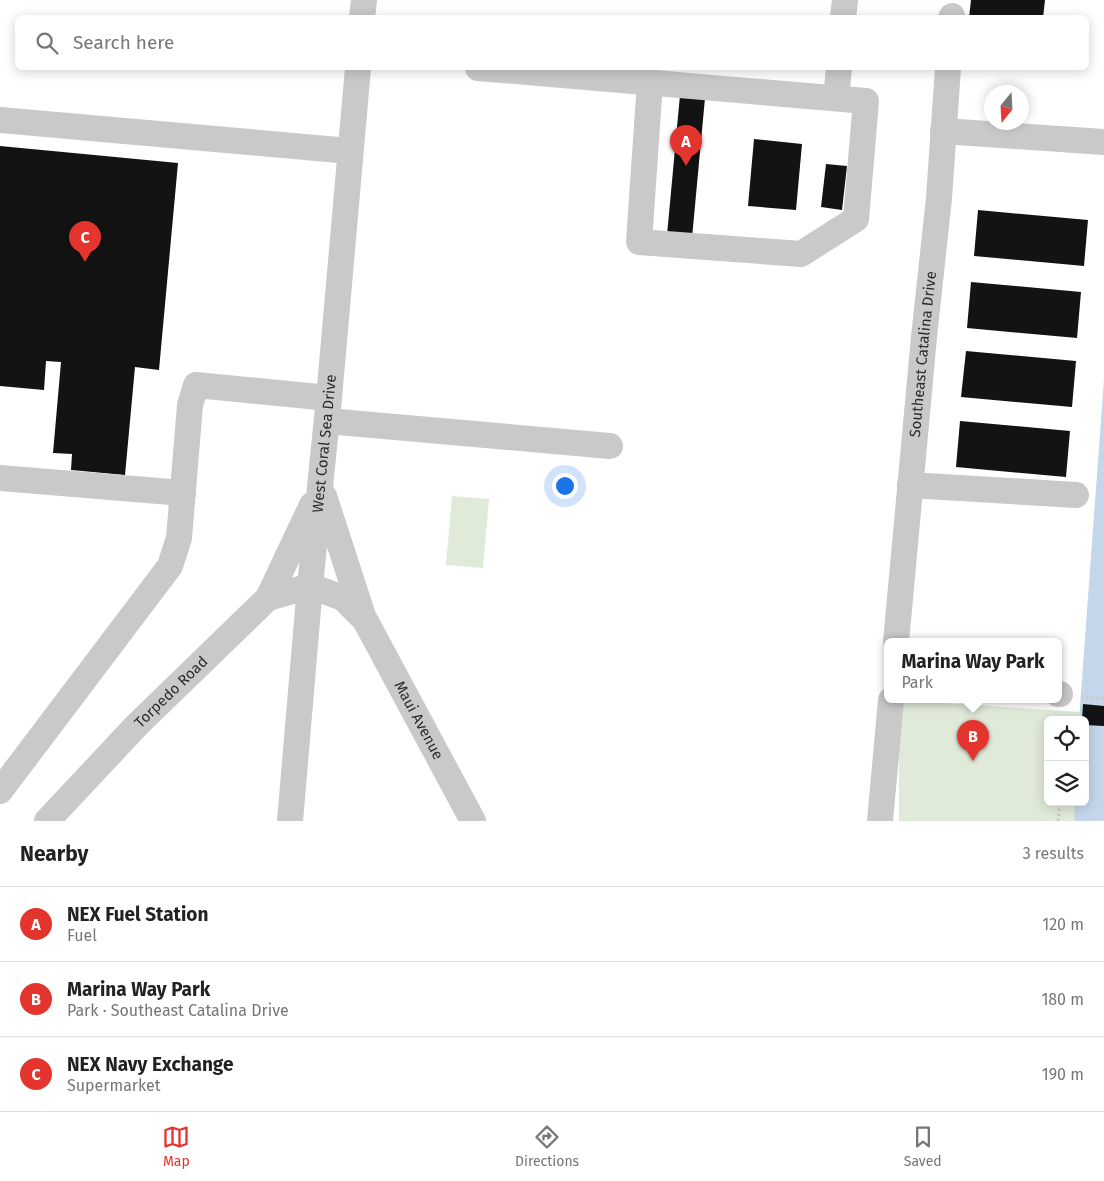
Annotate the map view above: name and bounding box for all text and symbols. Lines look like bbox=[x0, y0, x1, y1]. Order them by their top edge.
search box bbox=[15, 15, 1089, 70]
icon: search bbox=[33, 29, 61, 57]
text: Search here bbox=[73, 31, 174, 54]
north arrow bbox=[984, 85, 1029, 130]
pin: A bbox=[670, 125, 702, 166]
pin: C bbox=[69, 221, 101, 262]
street label: Southeast Catalina Drive bbox=[906, 270, 940, 438]
street label: West Coral Sea Drive bbox=[308, 374, 340, 514]
your location bbox=[552, 473, 578, 499]
popup bbox=[884, 638, 1062, 703]
text: Marina Way Park bbox=[901, 650, 1045, 673]
street label: Torpedo Road bbox=[131, 652, 211, 732]
text: Park bbox=[901, 673, 933, 692]
street label: Maui Avenue bbox=[390, 678, 447, 763]
map controls bbox=[1044, 716, 1089, 806]
button: locate bbox=[1044, 716, 1089, 761]
pin: B bbox=[957, 720, 989, 761]
button: layers bbox=[1044, 761, 1089, 806]
text: Nearby bbox=[20, 841, 88, 867]
text: 3 results bbox=[1023, 844, 1084, 863]
text: NEX Fuel Station bbox=[67, 903, 208, 926]
text: A bbox=[31, 915, 41, 934]
text: 120 m bbox=[1042, 915, 1084, 934]
text: Fuel bbox=[67, 926, 97, 945]
text: Marina Way Park bbox=[67, 978, 210, 1001]
text: B bbox=[31, 990, 41, 1009]
text: 180 m bbox=[1041, 990, 1084, 1009]
text: Park · Southeast Catalina Drive bbox=[67, 1001, 289, 1020]
text: NEX Navy Exchange bbox=[67, 1053, 233, 1076]
text: C bbox=[31, 1065, 41, 1084]
text: 190 m bbox=[1042, 1065, 1084, 1084]
text: Supermarket bbox=[67, 1076, 161, 1095]
tab: Map bbox=[162, 1123, 190, 1170]
tab: Directions bbox=[515, 1123, 579, 1170]
tab: Saved bbox=[904, 1123, 942, 1170]

